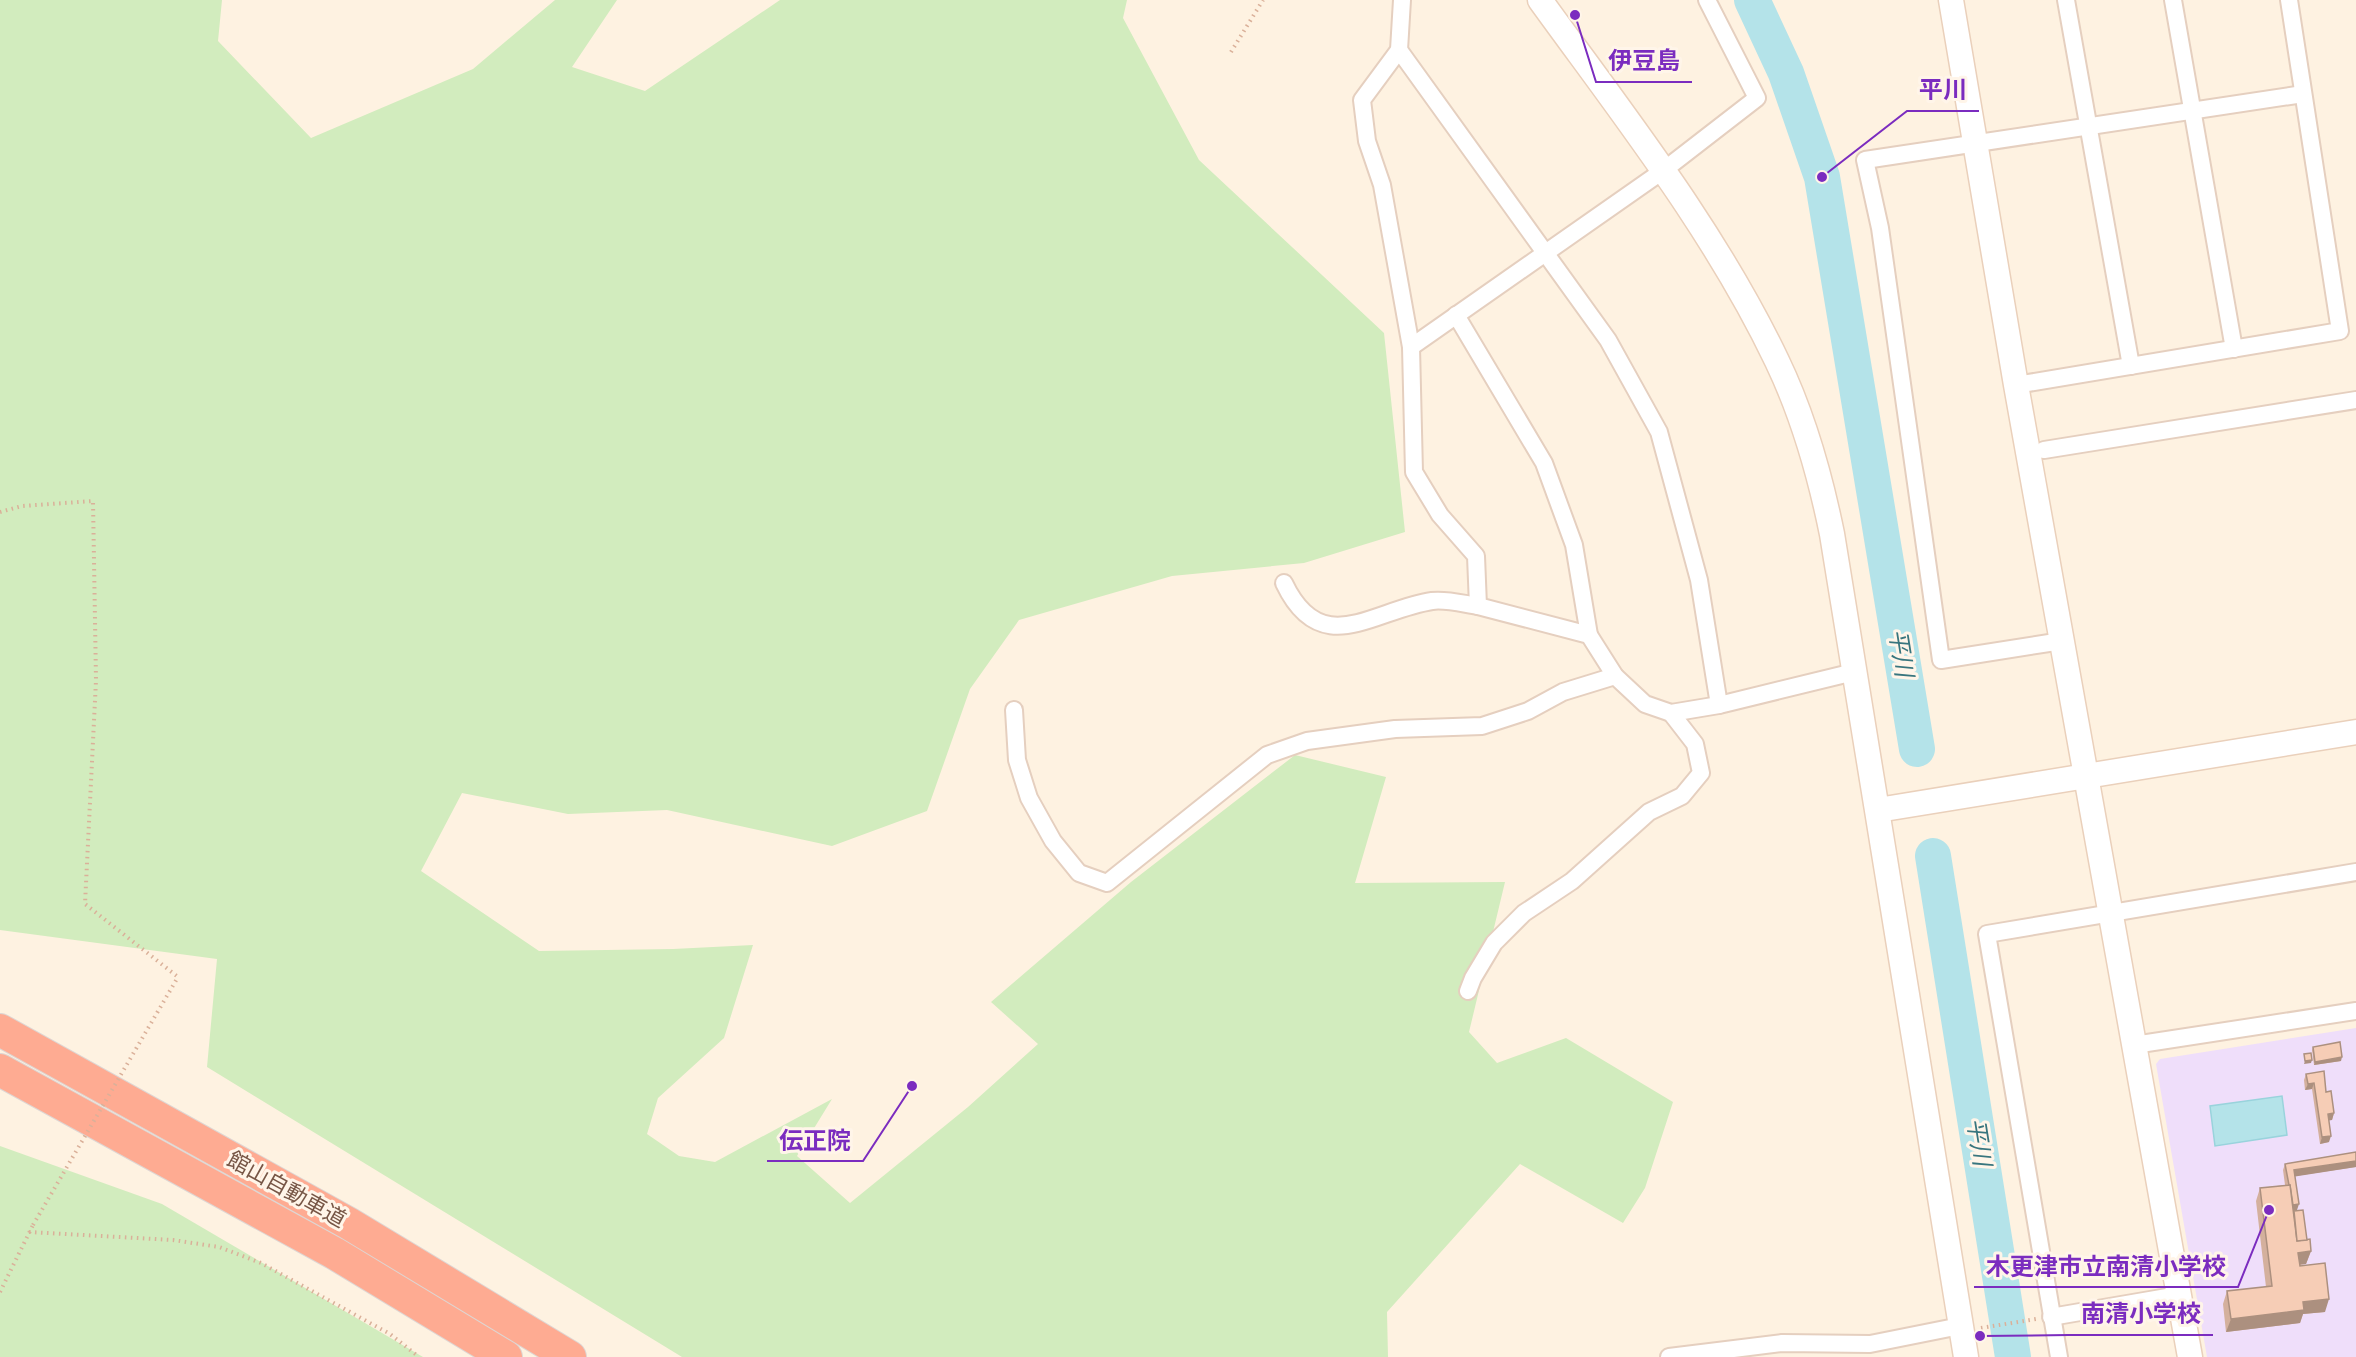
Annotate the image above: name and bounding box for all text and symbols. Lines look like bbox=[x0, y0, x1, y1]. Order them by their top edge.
callout: 伊豆島 bbox=[1596, 40, 1692, 82]
text: 伊豆島 bbox=[1608, 46, 1680, 75]
callout: 平川 bbox=[1907, 69, 1979, 111]
text: 平川 bbox=[1919, 75, 1967, 104]
water label: 平川 bbox=[1883, 627, 1920, 682]
water label: 平川 bbox=[1961, 1116, 1998, 1171]
callout: 伝正院 bbox=[767, 1119, 863, 1161]
text: 伝正院 bbox=[779, 1126, 851, 1155]
street label: 館山自動車道 bbox=[222, 1146, 351, 1233]
callout: 木更津市立南清小学校 bbox=[1974, 1245, 2238, 1287]
text: 木更津市立南清小学校 bbox=[1986, 1252, 2226, 1281]
callout: 南清小学校 bbox=[2069, 1293, 2213, 1335]
text: 南清小学校 bbox=[2081, 1299, 2201, 1328]

